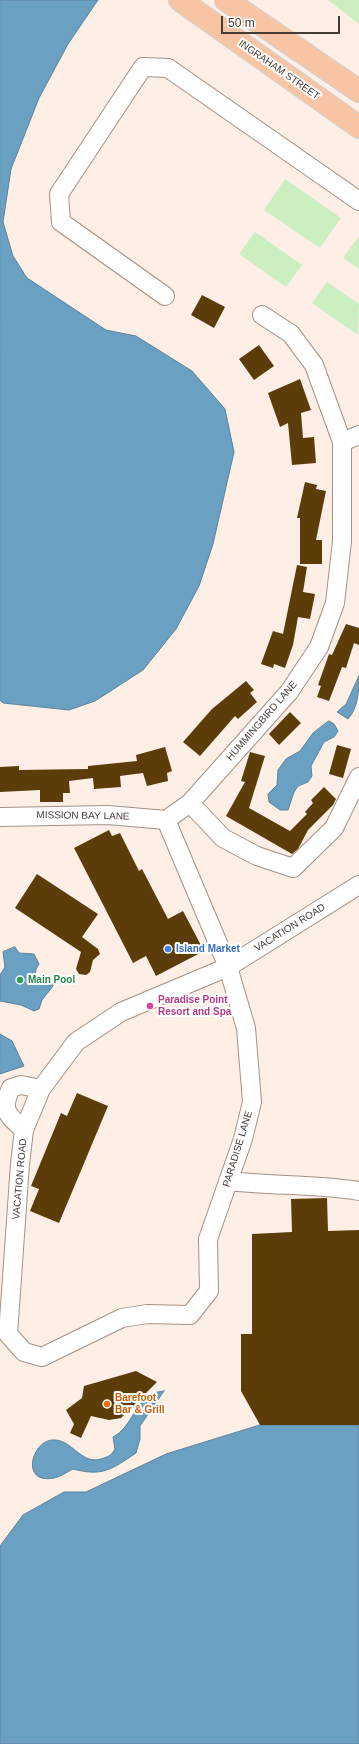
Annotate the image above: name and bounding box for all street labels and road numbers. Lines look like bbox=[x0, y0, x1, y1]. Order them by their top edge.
street label: INGRAHAM STREET bbox=[236, 38, 322, 102]
street label: HUMMINGBIRD LANE bbox=[224, 679, 300, 763]
street label: MISSION BAY LANE bbox=[36, 809, 130, 823]
street label: VACATION ROAD bbox=[252, 901, 328, 955]
street label: PARADISE LANE bbox=[221, 1110, 255, 1188]
street label: VACATION ROAD bbox=[10, 1138, 30, 1220]

